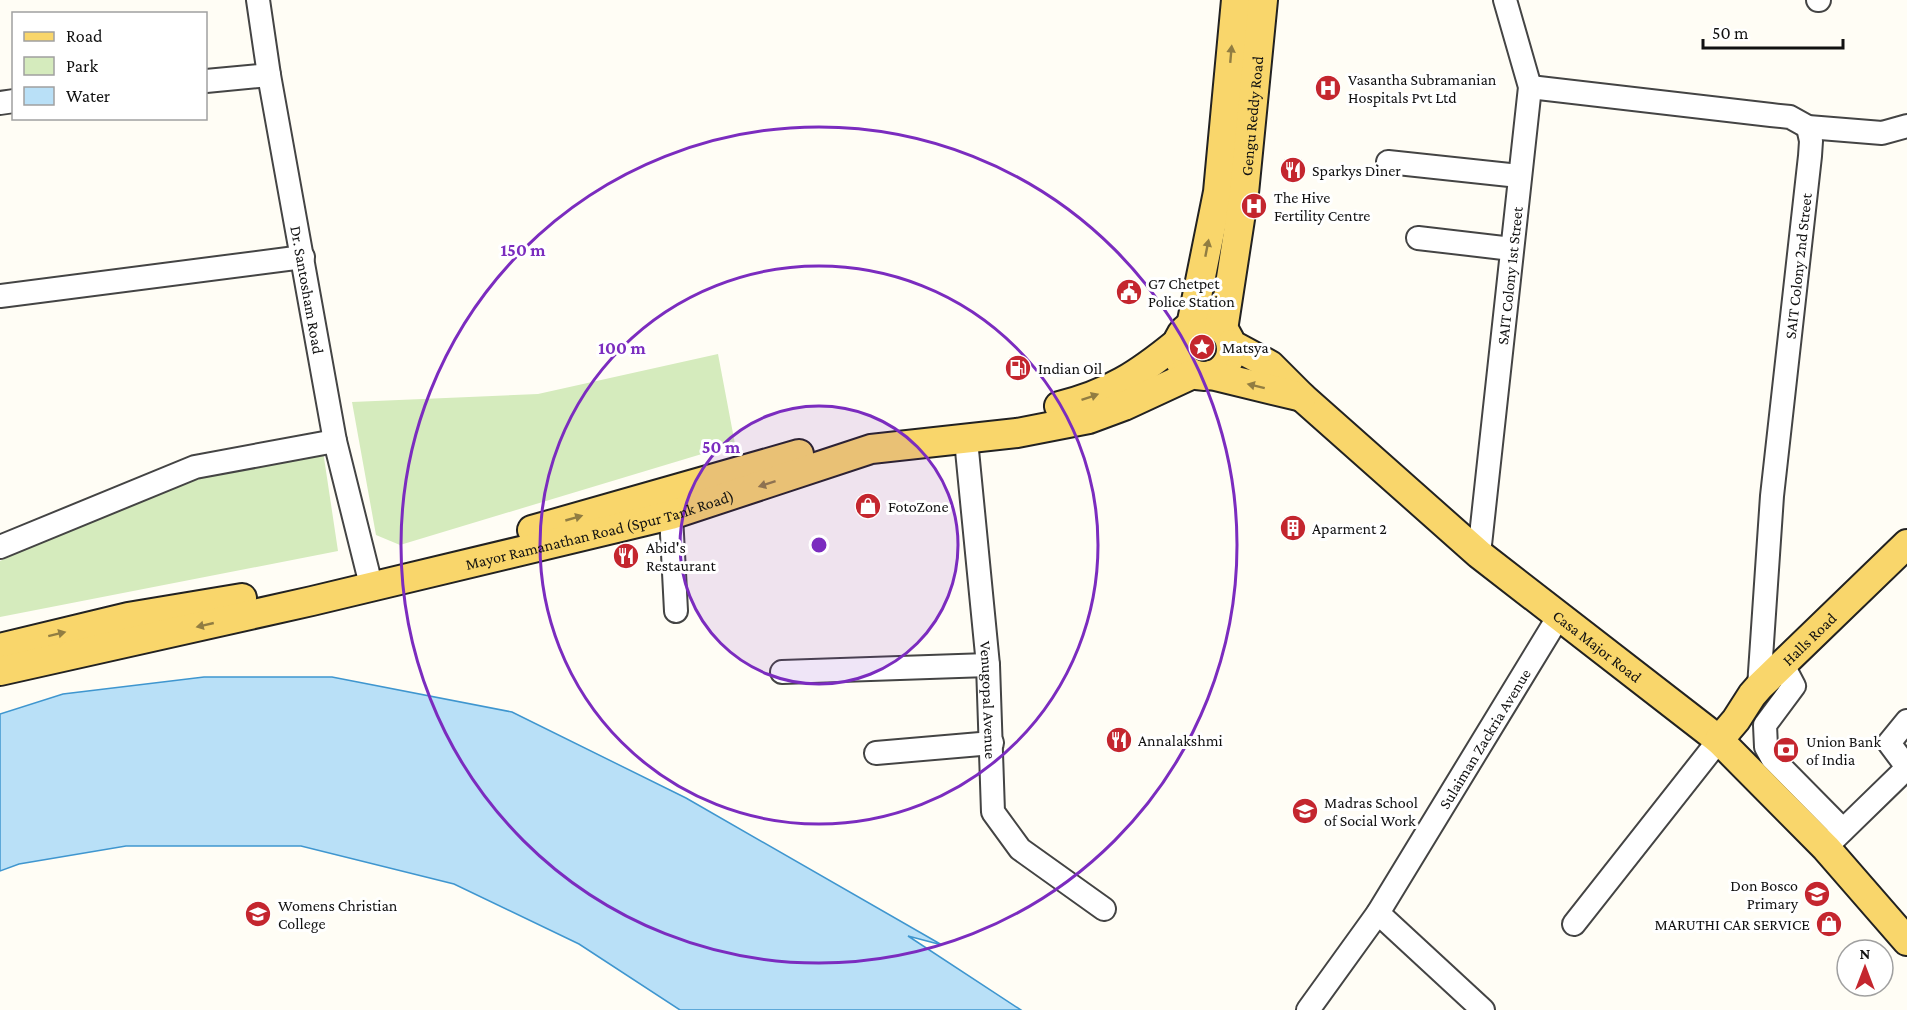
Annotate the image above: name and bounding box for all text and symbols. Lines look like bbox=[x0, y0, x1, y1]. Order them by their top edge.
legend bbox=[12, 12, 207, 120]
scale bar bbox=[1703, 12, 1842, 50]
text: 50 m bbox=[1712, 23, 1749, 43]
text: Road bbox=[66, 26, 103, 46]
one-way arrow bbox=[1226, 45, 1236, 64]
street label: Gengu Reddy Road bbox=[1238, 55, 1266, 177]
text: Park bbox=[66, 56, 98, 76]
place label: Vasantha Subramanian Hospitals Pvt Ltd bbox=[1348, 71, 1497, 107]
hospital icon: Vasantha Subramanian Hospitals Pvt Ltd bbox=[1313, 73, 1343, 103]
text: Water bbox=[66, 86, 111, 106]
restaurant icon: Sparkys Diner bbox=[1278, 155, 1308, 185]
place label: Sparkys Diner bbox=[1312, 162, 1401, 180]
place label: The Hive Fertility Centre bbox=[1274, 189, 1370, 225]
hospital icon: The Hive Fertility Centre bbox=[1239, 191, 1269, 221]
street label: SAIT Colony 2nd Street bbox=[1782, 191, 1815, 340]
street label: SAIT Colony 1st Street bbox=[1494, 205, 1526, 346]
street label: Dr. Santosham Road bbox=[287, 224, 327, 356]
one-way arrow bbox=[1203, 238, 1212, 257]
text: 150 m bbox=[500, 240, 546, 260]
place label: G7 Chetpet Police Station bbox=[1148, 275, 1235, 310]
public building icon: G7 Chetpet Police Station bbox=[1114, 277, 1144, 307]
place icon: Matsya bbox=[1187, 332, 1217, 362]
text: 100 m bbox=[598, 338, 646, 358]
place label: Matsya bbox=[1222, 339, 1269, 357]
fuel station icon: Indian Oil bbox=[1003, 353, 1033, 383]
place label: Indian Oil bbox=[1038, 360, 1102, 377]
one-way arrow bbox=[1247, 381, 1265, 391]
one-way arrow bbox=[1081, 391, 1099, 401]
text: 50 m bbox=[702, 437, 741, 457]
one-way arrow bbox=[757, 479, 775, 489]
street label: Mayor Ramanathan Road (Spur Tank Road) bbox=[464, 487, 736, 573]
shop icon: FotoZone bbox=[853, 491, 883, 521]
place label: FotoZone bbox=[888, 498, 948, 515]
one-way arrow bbox=[565, 513, 583, 522]
building icon: Aparment 2 bbox=[1278, 513, 1308, 543]
place label: Aparment 2 bbox=[1312, 520, 1387, 538]
centre of rings bbox=[809, 535, 829, 555]
place label: Abid's Restaurant bbox=[646, 539, 716, 574]
restaurant icon: Abid's Restaurant bbox=[611, 541, 641, 571]
street label: Casa Major Road bbox=[1550, 607, 1645, 686]
street label: Halls Road bbox=[1779, 609, 1840, 669]
one-way arrow bbox=[196, 620, 214, 630]
one-way arrow bbox=[48, 629, 66, 639]
street label: Venugopal Avenue bbox=[977, 640, 999, 759]
street label: Sulaiman Zackria Avenue bbox=[1436, 666, 1534, 812]
restaurant icon: Annalakshmi bbox=[1104, 725, 1134, 755]
place label: Annalakshmi bbox=[1138, 732, 1223, 749]
place label: Union Bank of India bbox=[1806, 733, 1881, 768]
bank icon: Union Bank of India bbox=[1771, 735, 1801, 765]
place label: Madras School of Social Work bbox=[1324, 794, 1418, 829]
school or university icon: Madras School of Social Work bbox=[1290, 796, 1320, 826]
place label: Don Bosco Primary bbox=[1730, 877, 1799, 913]
school or university icon: Don Bosco Primary bbox=[1802, 879, 1832, 909]
place label: Womens Christian College bbox=[278, 897, 398, 933]
school or university icon: Womens Christian College bbox=[243, 899, 273, 929]
shop icon: MARUTHI CAR SERVICE bbox=[1814, 909, 1844, 939]
place label: MARUTHI CAR SERVICE bbox=[1655, 916, 1810, 933]
north arrow bbox=[1835, 938, 1895, 998]
text: N bbox=[1860, 945, 1871, 962]

